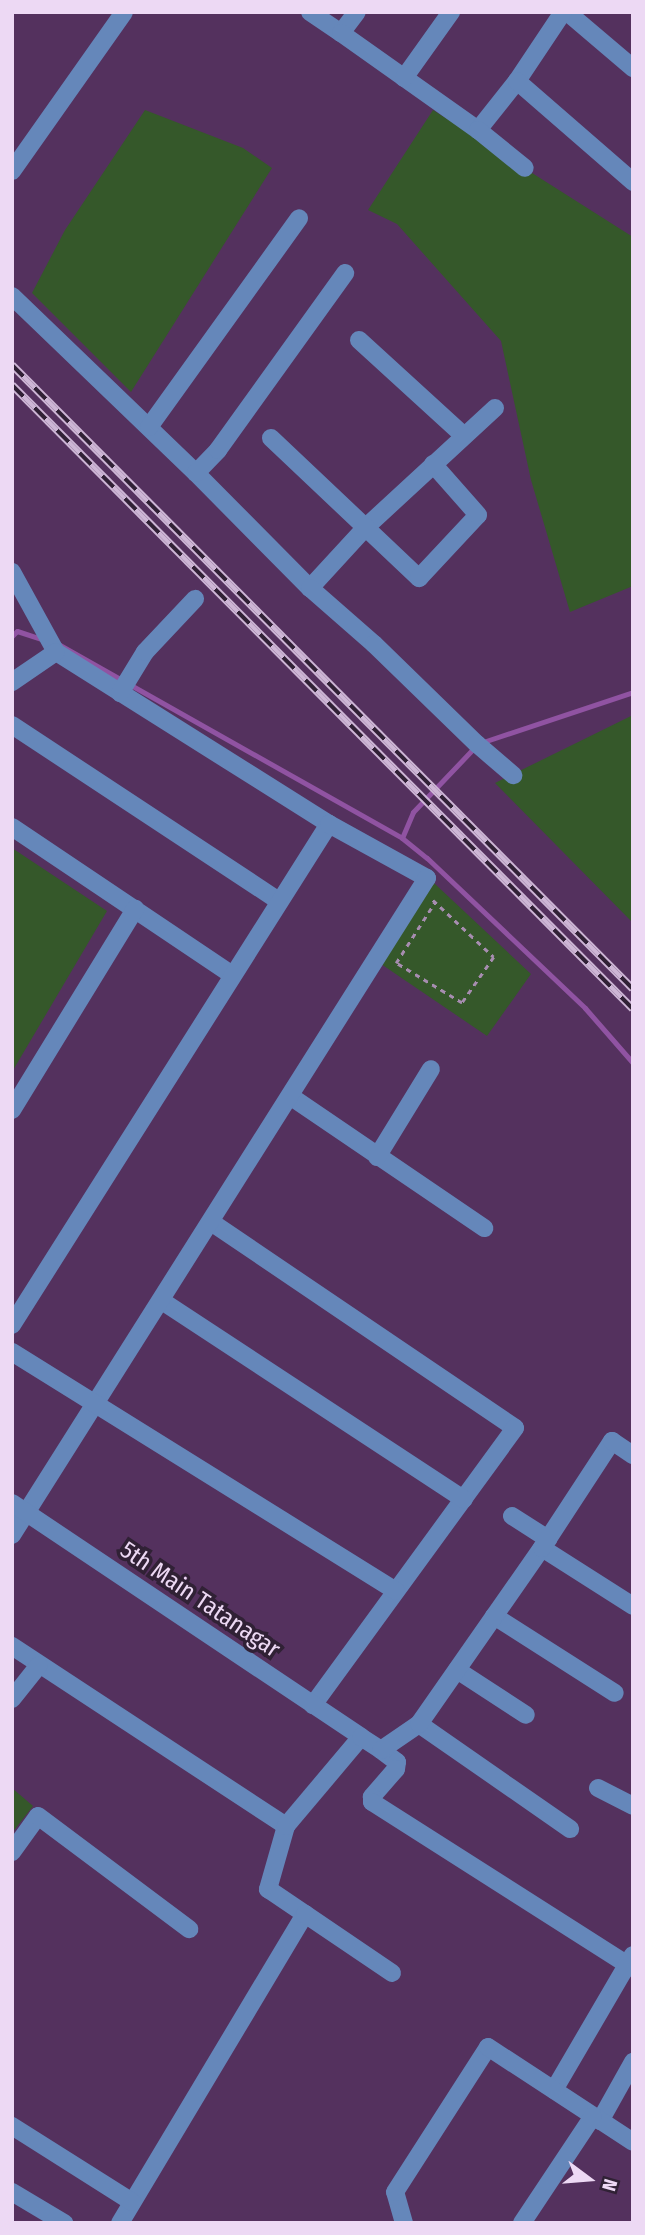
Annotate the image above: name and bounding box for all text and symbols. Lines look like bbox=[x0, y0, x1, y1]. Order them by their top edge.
street label: 5th Main Tatanagar bbox=[115, 1536, 285, 1664]
north arrow bbox=[554, 2144, 624, 2214]
text: N bbox=[597, 2176, 622, 2194]

